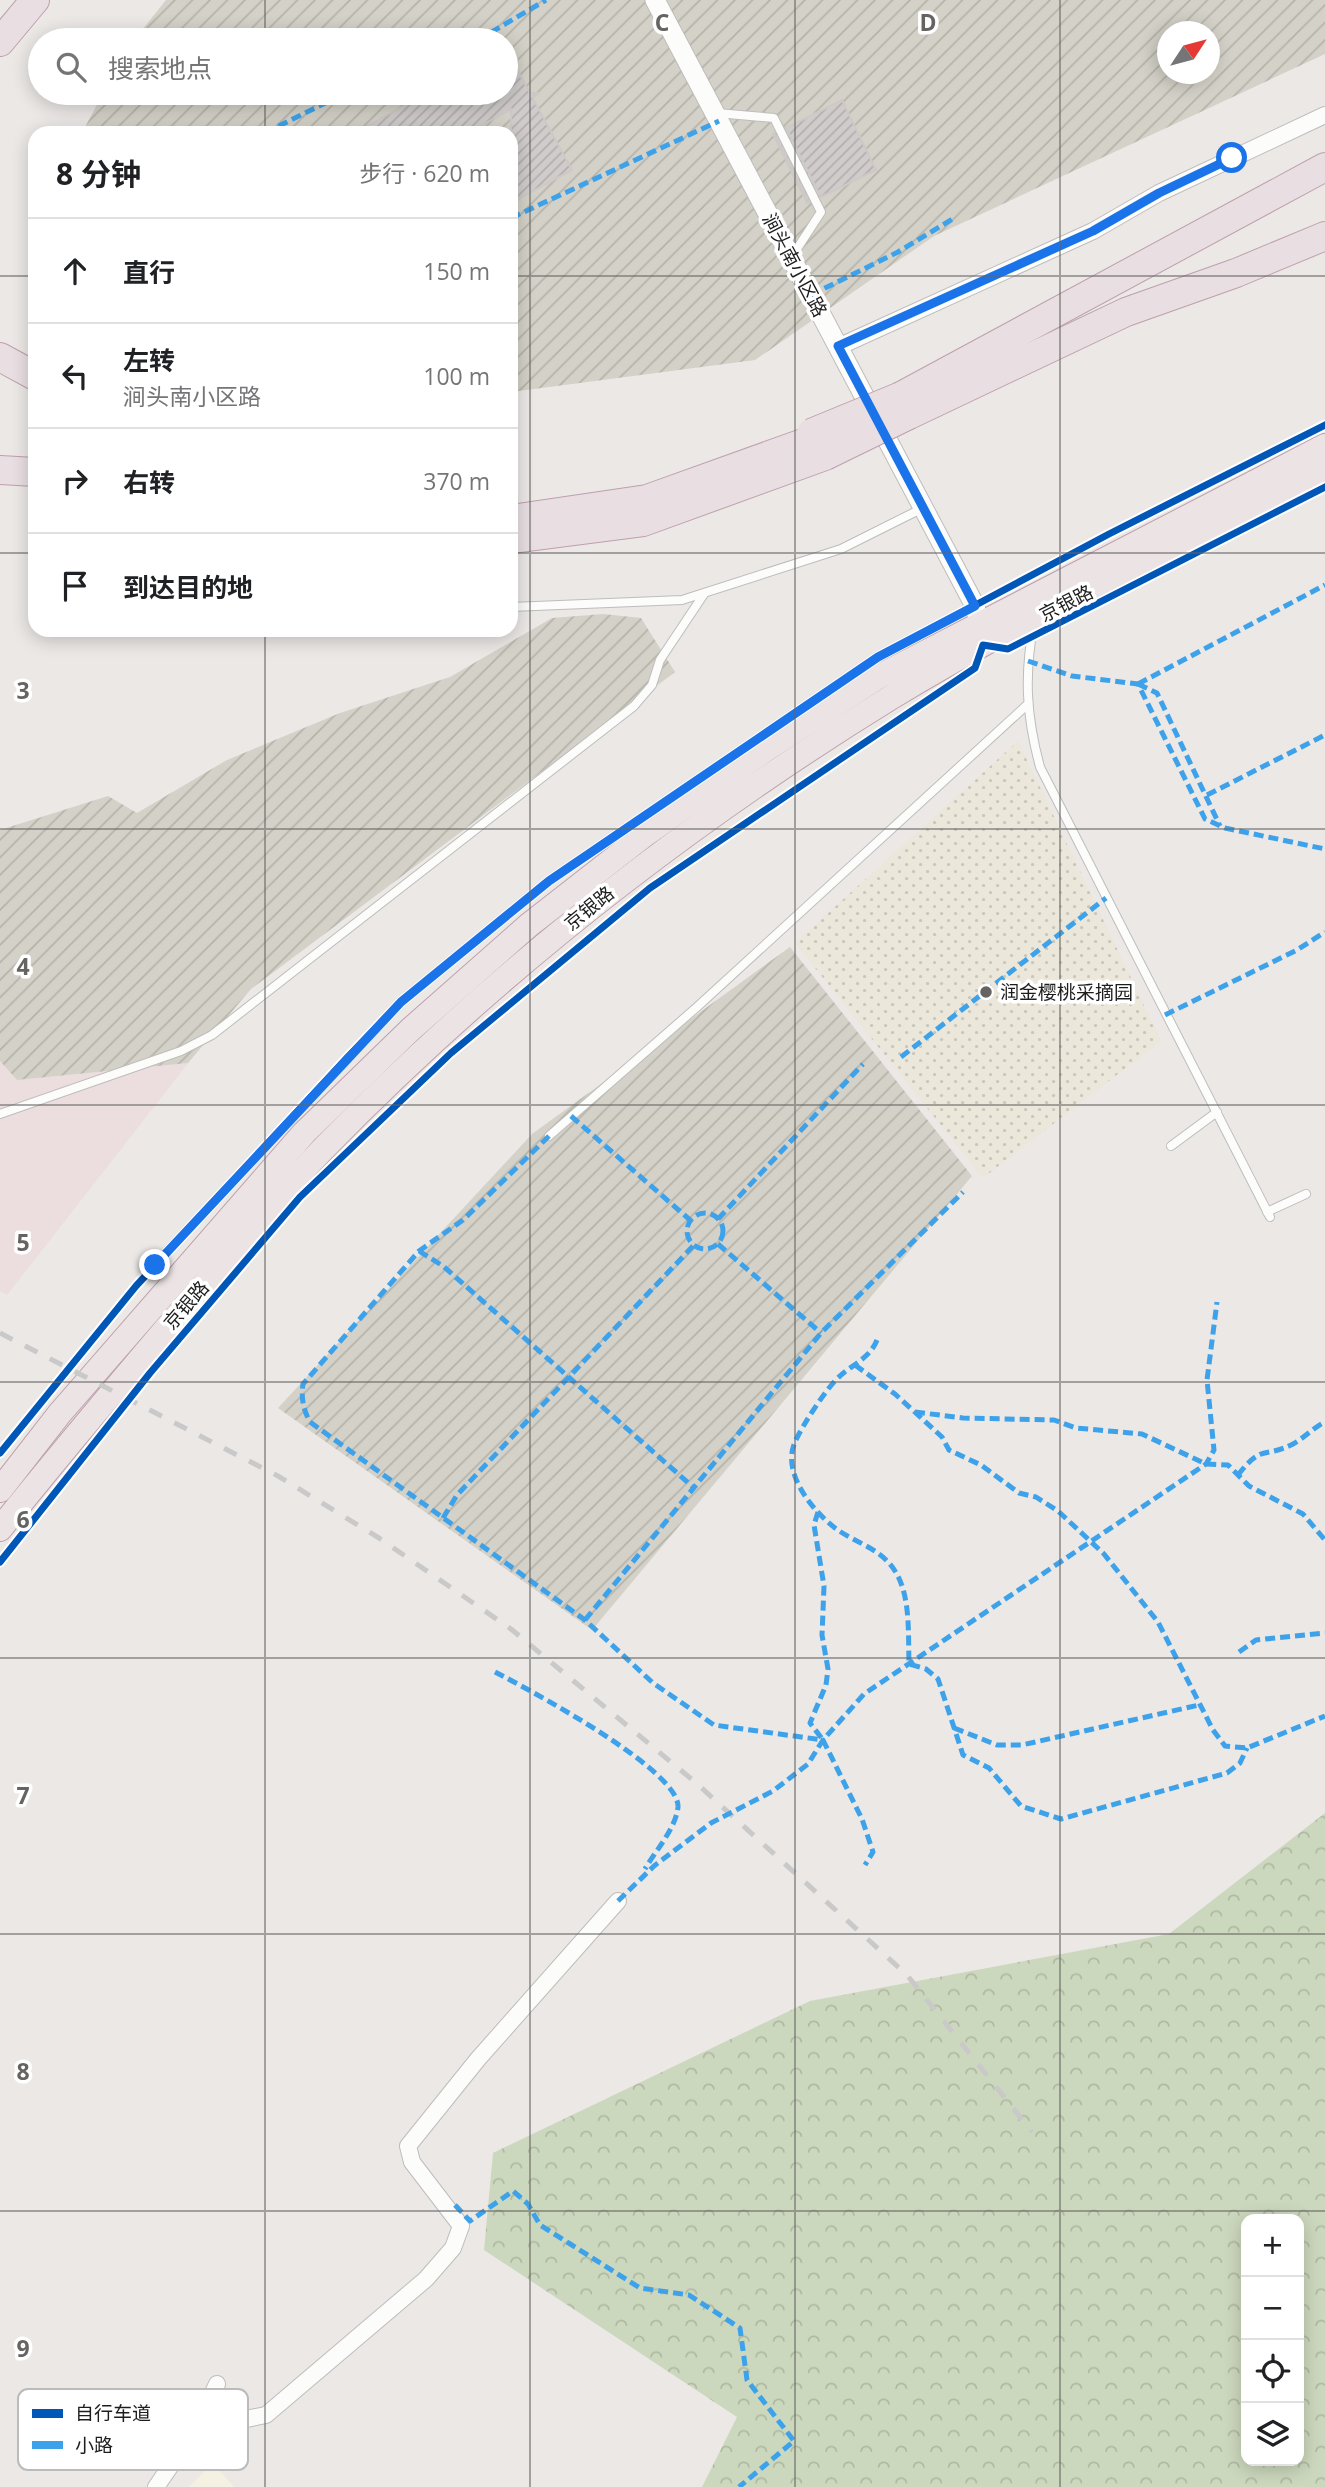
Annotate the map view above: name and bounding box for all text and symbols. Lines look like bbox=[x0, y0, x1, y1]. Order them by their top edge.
text: C bbox=[655, 6, 669, 38]
text: D bbox=[919, 6, 937, 38]
north arrow bbox=[1157, 21, 1220, 84]
search box bbox=[28, 28, 518, 105]
icon: search bbox=[52, 48, 90, 86]
text: 搜索地点 bbox=[108, 50, 212, 86]
route start bbox=[1216, 142, 1247, 173]
text: 8 分钟 bbox=[56, 153, 141, 194]
text: 步行 · 620 m bbox=[359, 157, 490, 189]
street label: 涧头南小区路 bbox=[757, 209, 833, 321]
icon: ahead bbox=[56, 252, 94, 290]
text: 直行 bbox=[123, 254, 175, 290]
text: 150 m bbox=[423, 255, 490, 287]
text: 左转 bbox=[123, 342, 175, 378]
icon: left bbox=[56, 357, 94, 395]
text: 100 m bbox=[423, 360, 490, 392]
text: 涧头南小区路 bbox=[123, 380, 261, 412]
icon: right bbox=[56, 462, 94, 500]
text: 右转 bbox=[123, 464, 175, 500]
text: 370 m bbox=[423, 465, 490, 497]
icon: arrive bbox=[56, 567, 94, 605]
text: 到达目的地 bbox=[123, 569, 253, 605]
street label: 京银路 bbox=[1035, 578, 1097, 628]
text: 3 bbox=[16, 674, 30, 706]
street label: 京银路 bbox=[559, 880, 619, 936]
text: 4 bbox=[16, 950, 30, 982]
place label: 润金樱桃采摘园 bbox=[1000, 979, 1133, 1005]
marker: 润金樱桃采摘园 bbox=[978, 984, 994, 1000]
text: 5 bbox=[16, 1226, 30, 1258]
route end bbox=[139, 1249, 170, 1280]
street label: 京银路 bbox=[157, 1275, 215, 1335]
text: 6 bbox=[16, 1503, 30, 1535]
text: 7 bbox=[16, 1779, 30, 1811]
text: 8 bbox=[16, 2055, 30, 2087]
map controls bbox=[1241, 2214, 1304, 2466]
button: + bbox=[1241, 2214, 1304, 2277]
button: − bbox=[1241, 2277, 1304, 2340]
text: 9 bbox=[16, 2332, 30, 2364]
button: locate bbox=[1241, 2340, 1304, 2403]
legend bbox=[18, 2389, 248, 2470]
text: 自行车道 bbox=[75, 2400, 151, 2426]
button: layers bbox=[1241, 2403, 1304, 2466]
text: 小路 bbox=[75, 2432, 113, 2458]

